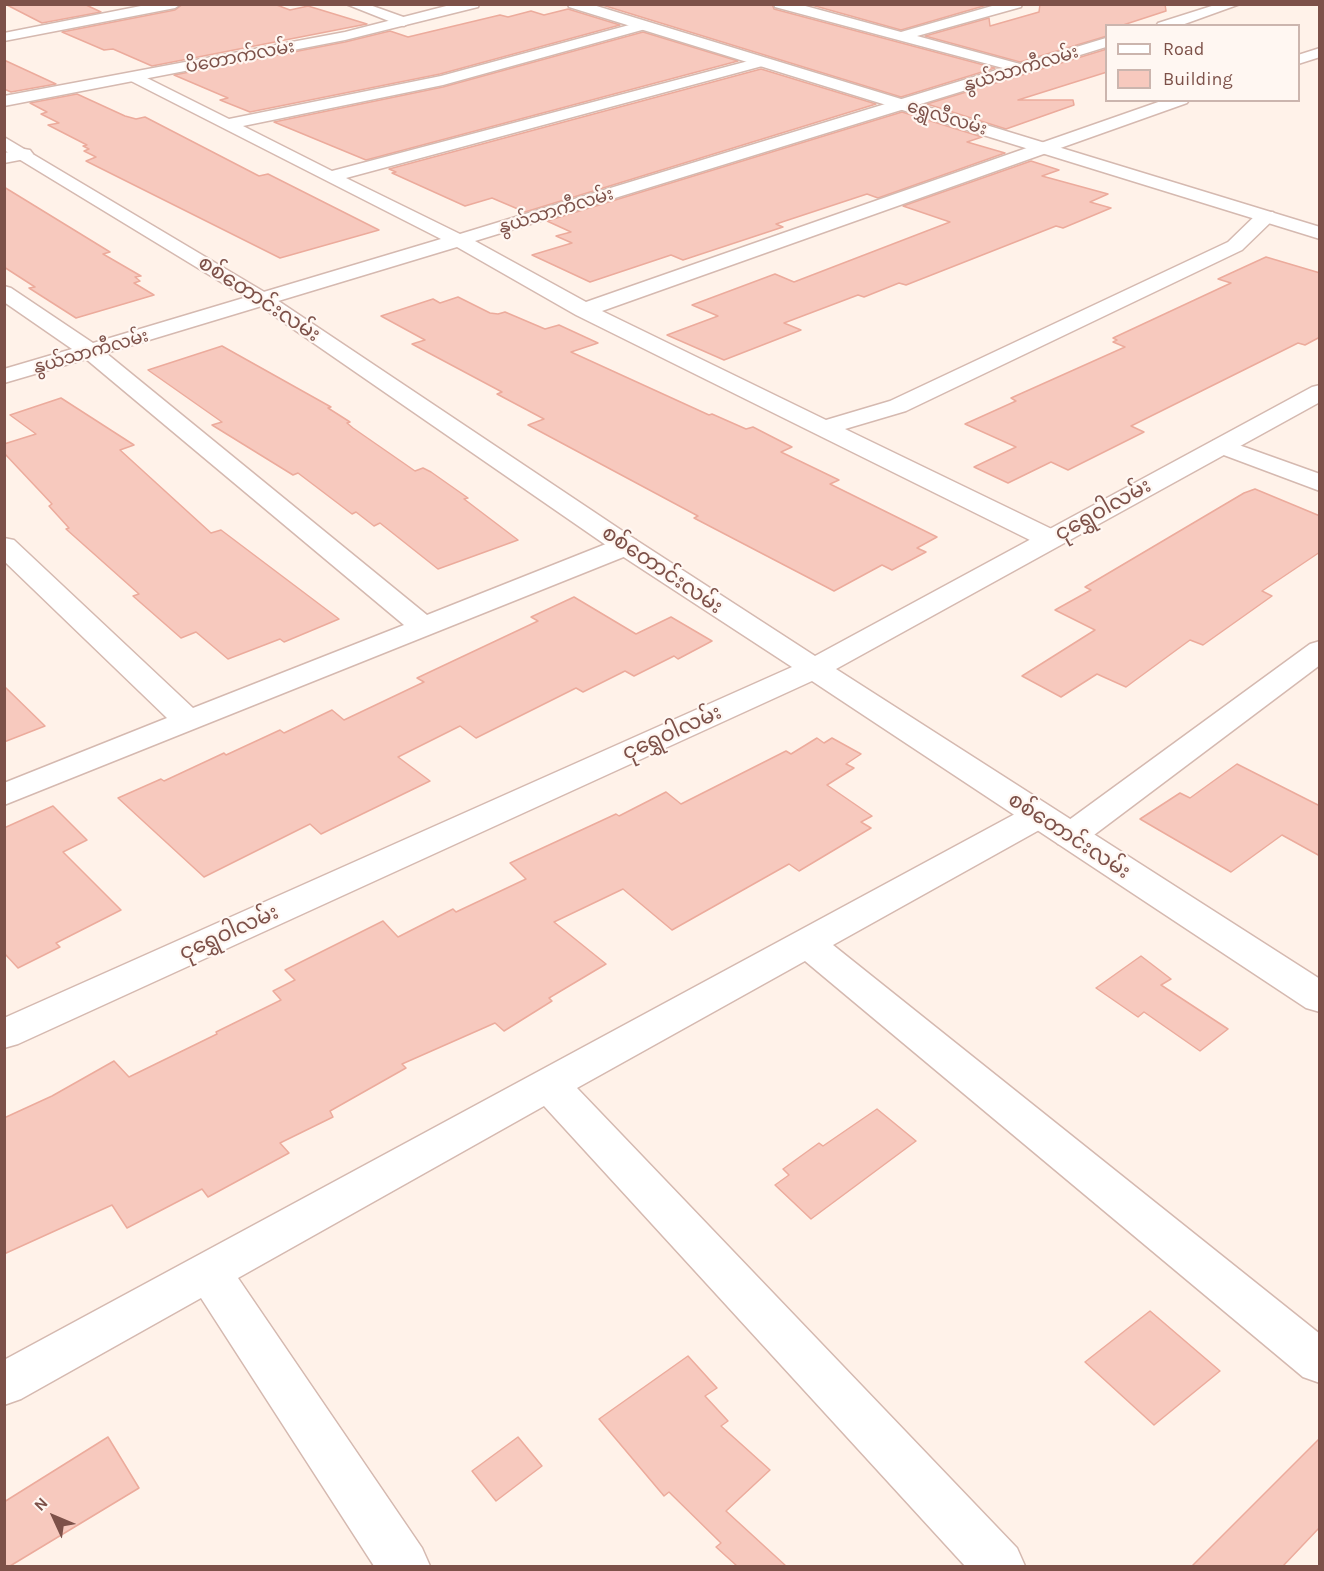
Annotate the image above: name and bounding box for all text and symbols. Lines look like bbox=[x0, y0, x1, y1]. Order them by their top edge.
legend bbox=[1105, 24, 1300, 102]
street label: ပိတောက်လမ်း bbox=[184, 36, 296, 78]
text: Road bbox=[1163, 38, 1204, 60]
street label: နွယ်သာကီလမ်း bbox=[961, 41, 1081, 97]
text: Building bbox=[1163, 68, 1233, 90]
street label: ရွှေလီလမ်း bbox=[904, 96, 990, 140]
street label: နွယ်သာကီလမ်း bbox=[496, 183, 616, 239]
street label: စစ်တောင်းလမ်း bbox=[193, 250, 325, 348]
street label: နွယ်သာကီလမ်း bbox=[31, 325, 151, 379]
street label: ငုရွှေဝါလမ်း bbox=[1051, 473, 1155, 547]
street label: စစ်တောင်းလမ်း bbox=[597, 520, 727, 620]
street label: ငုရွှေဝါလမ်း bbox=[618, 700, 726, 766]
street label: စစ်တောင်းလမ်း bbox=[1003, 787, 1135, 885]
street label: ငုရွှေဝါလမ်း bbox=[175, 900, 283, 966]
north arrow bbox=[24, 1487, 84, 1547]
text: N bbox=[30, 1493, 52, 1515]

